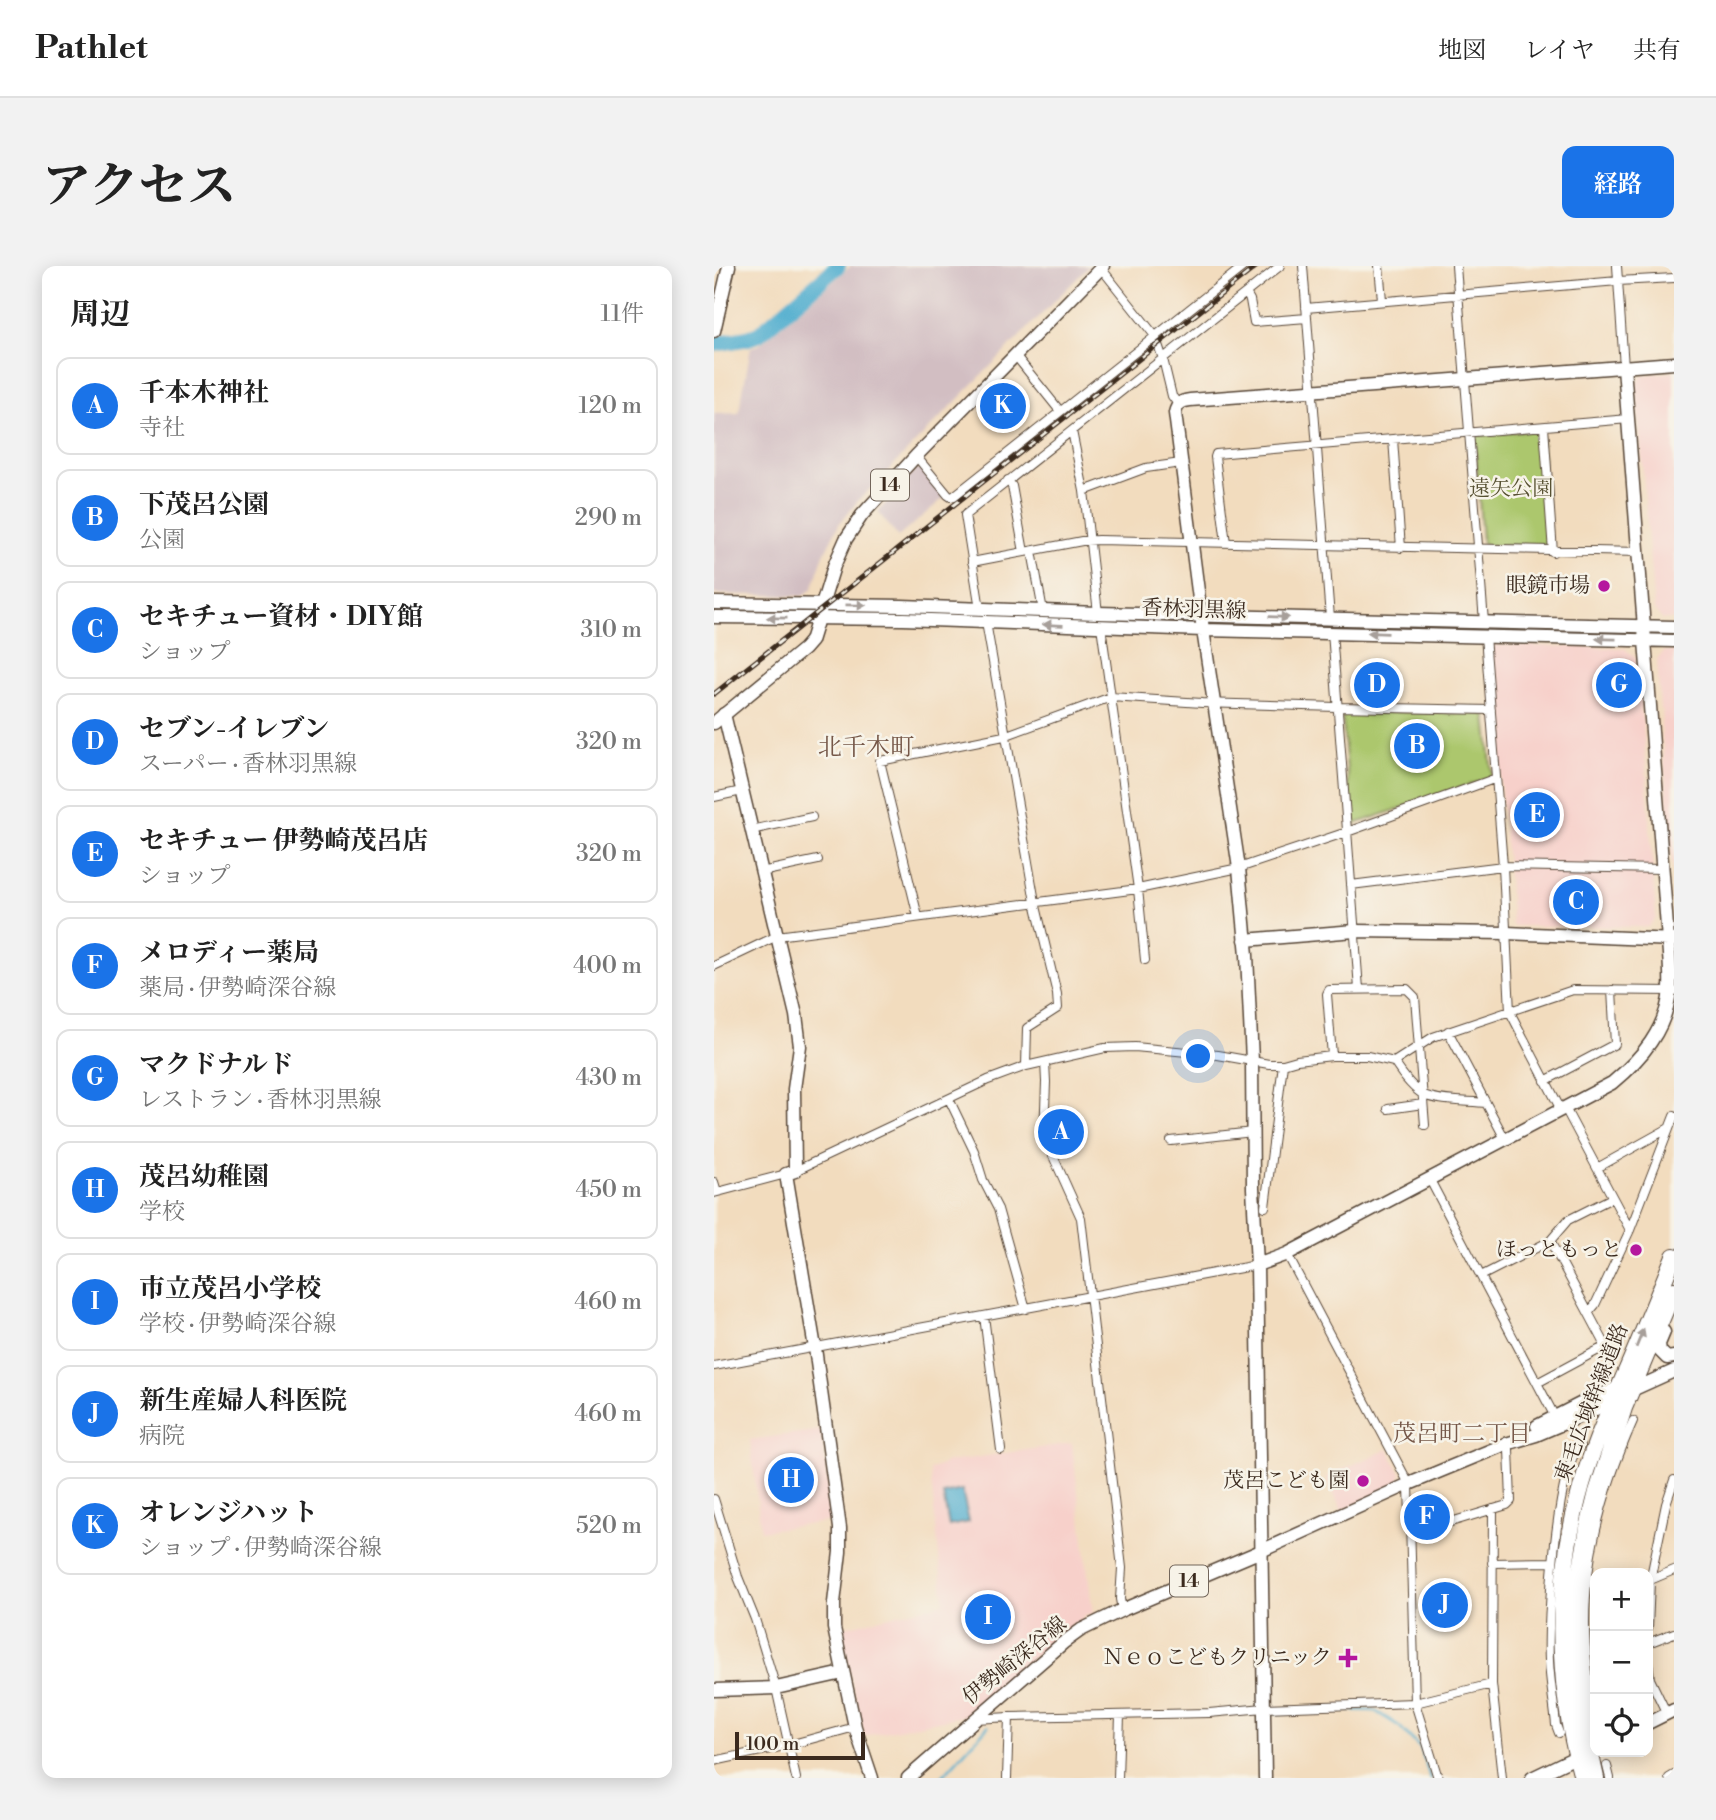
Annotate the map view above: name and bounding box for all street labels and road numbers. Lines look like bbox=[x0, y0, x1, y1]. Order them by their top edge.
road number: 14 bbox=[871, 470, 909, 500]
street label: 香林羽黒線 bbox=[1141, 595, 1247, 625]
street label: 東毛広域幹線道路 bbox=[1550, 1320, 1634, 1486]
road number: 14 bbox=[1170, 1566, 1208, 1596]
street label: 伊勢崎深谷線 bbox=[958, 1611, 1072, 1711]

